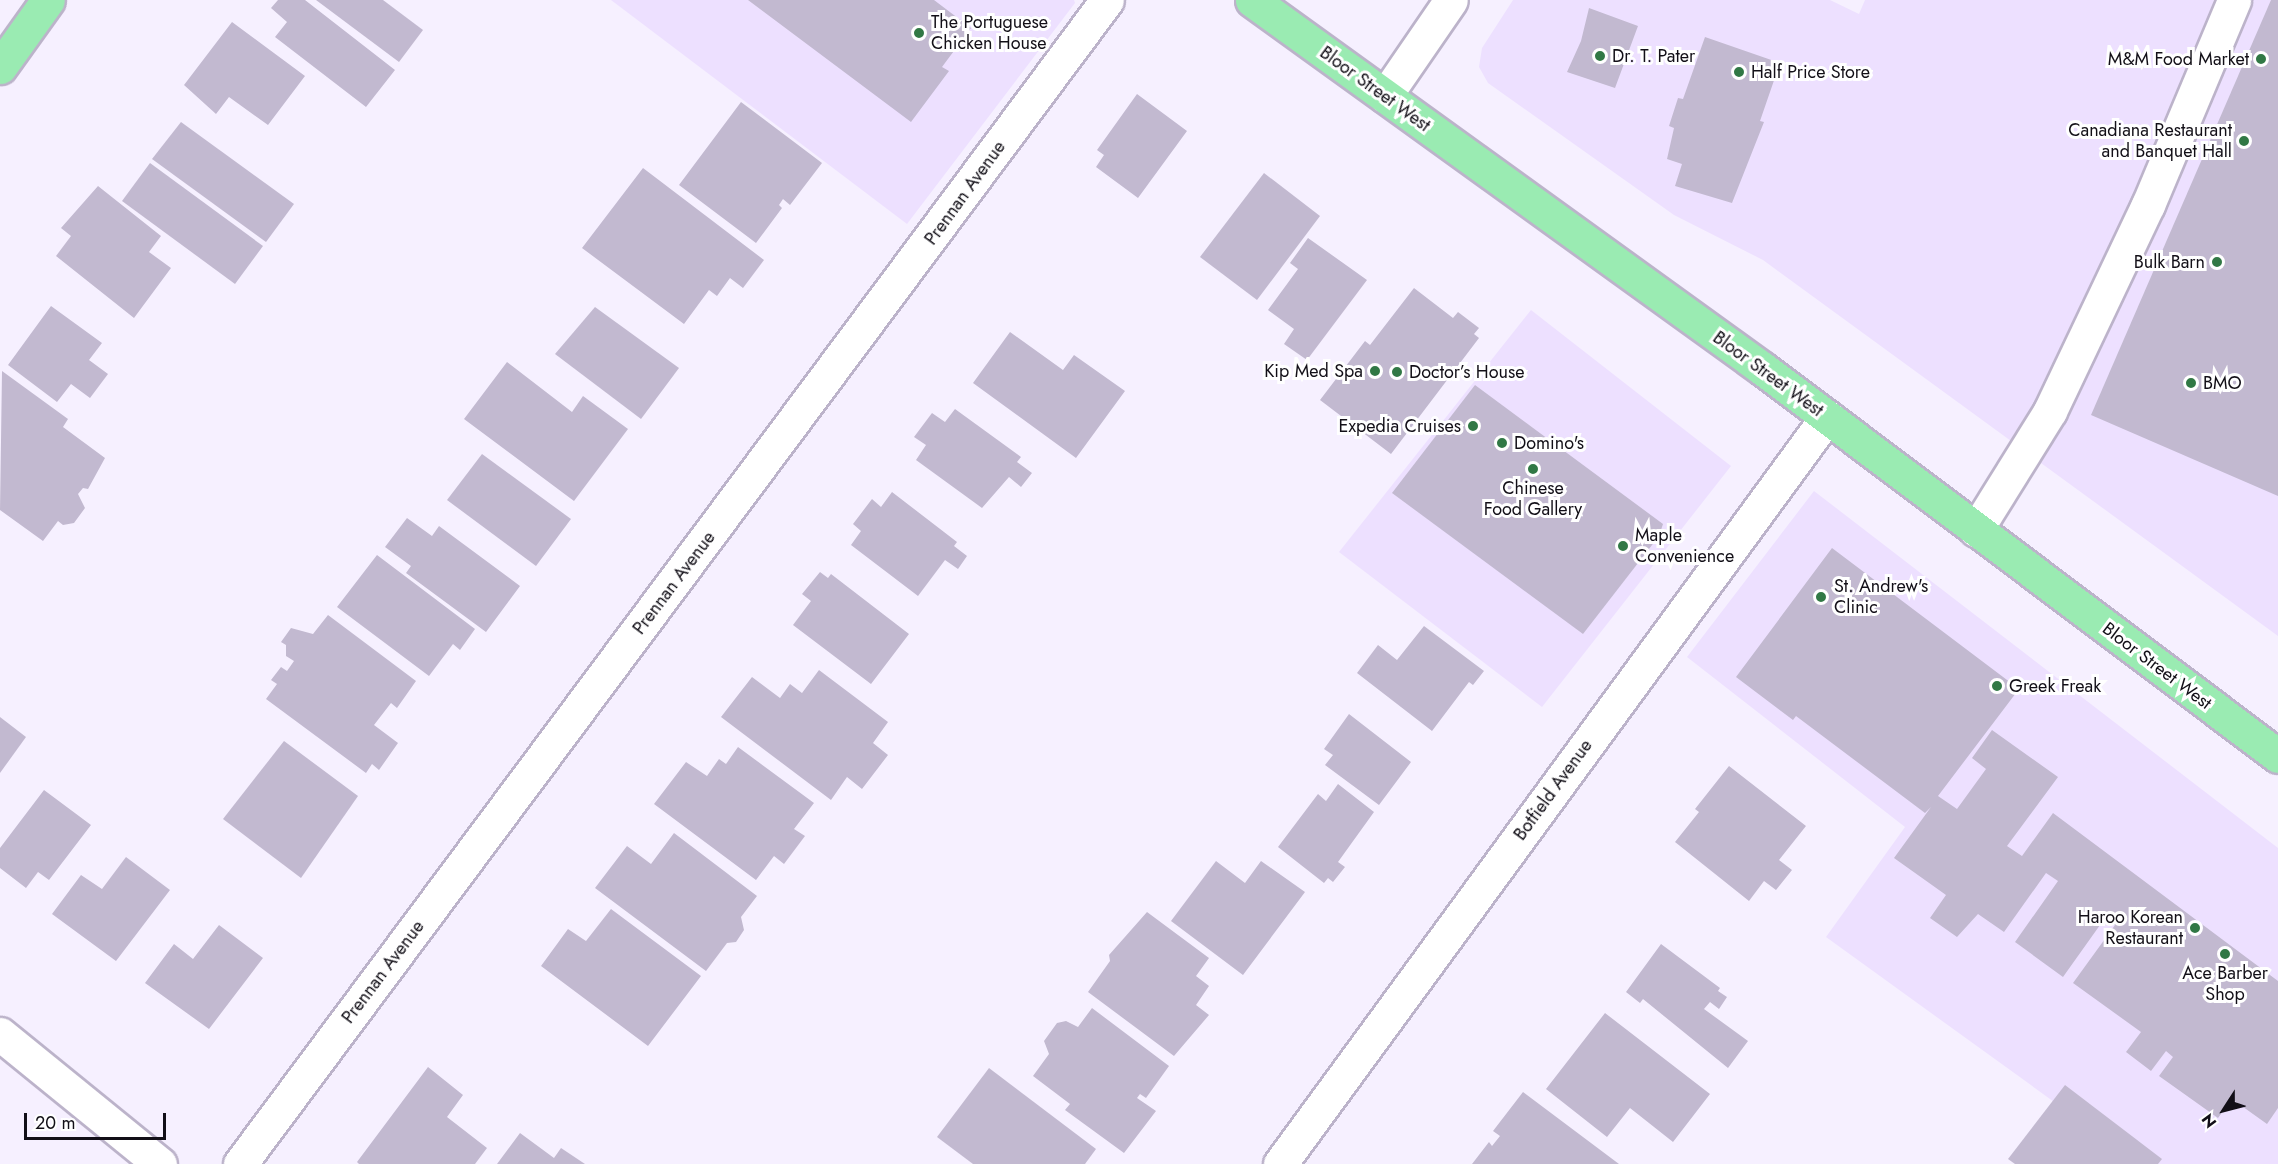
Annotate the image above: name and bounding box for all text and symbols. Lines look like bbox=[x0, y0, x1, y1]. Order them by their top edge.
place label: The Portuguese Chicken House bbox=[931, 12, 1048, 54]
marker: The Portuguese Chicken House bbox=[912, 26, 926, 40]
street label: Bloor Street West bbox=[1316, 42, 1434, 136]
place label: Dr. T. Pater bbox=[1612, 45, 1695, 67]
place label: M&M Food Market bbox=[2108, 48, 2249, 70]
marker: Dr. T. Pater bbox=[1593, 49, 1607, 63]
marker: M&M Food Market bbox=[2254, 52, 2268, 66]
place label: Half Price Store bbox=[1751, 61, 1870, 83]
marker: Half Price Store bbox=[1732, 65, 1746, 79]
place label: Canadiana Restaurant and Banquet Hall bbox=[2068, 120, 2232, 162]
marker: Canadiana Restaurant and Banquet Hall bbox=[2237, 134, 2251, 148]
street label: Prennan Avenue bbox=[920, 137, 1010, 249]
place label: Bulk Barn bbox=[2134, 251, 2205, 273]
marker: Bulk Barn bbox=[2210, 255, 2224, 269]
street label: Bloor Street West bbox=[1709, 327, 1827, 421]
place label: Kip Med Spa bbox=[1264, 360, 1363, 382]
place label: Doctor’s House bbox=[1409, 361, 1524, 383]
marker: Kip Med Spa bbox=[1368, 364, 1382, 378]
marker: Doctor’s House bbox=[1390, 365, 1404, 379]
place label: BMO bbox=[2203, 372, 2242, 394]
marker: BMO bbox=[2184, 376, 2198, 390]
place label: Expedia Cruises bbox=[1339, 415, 1461, 437]
marker: Expedia Cruises bbox=[1466, 419, 1480, 433]
place label: Domino's bbox=[1514, 432, 1584, 454]
marker: Domino's bbox=[1495, 436, 1509, 450]
marker: Chinese Food Gallery bbox=[1526, 462, 1540, 476]
place label: Chinese Food Gallery bbox=[1484, 478, 1582, 520]
place label: Maple Convenience bbox=[1635, 525, 1734, 568]
street label: Prennan Avenue bbox=[628, 527, 720, 639]
marker: Maple Convenience bbox=[1616, 539, 1630, 553]
place label: St. Andrew's Clinic bbox=[1834, 576, 1928, 618]
marker: St. Andrew's Clinic bbox=[1812, 588, 1830, 606]
street label: Bloor Street West bbox=[2098, 618, 2216, 714]
place label: Greek Freak bbox=[2009, 675, 2101, 697]
marker: Greek Freak bbox=[1990, 679, 2004, 693]
street label: Botfield Avenue bbox=[1509, 735, 1597, 845]
place label: Haroo Korean Restaurant bbox=[2078, 907, 2183, 950]
street label: Prennan Avenue bbox=[337, 916, 429, 1028]
marker: Haroo Korean Restaurant bbox=[2188, 921, 2202, 935]
marker: Ace Barber Shop bbox=[2218, 947, 2232, 961]
place label: Ace Barber Shop bbox=[2182, 963, 2268, 1006]
north arrow bbox=[2194, 1080, 2254, 1140]
scale bar bbox=[27, 1101, 170, 1139]
text: N bbox=[2196, 1109, 2222, 1133]
text: 20 m bbox=[35, 1110, 75, 1136]

